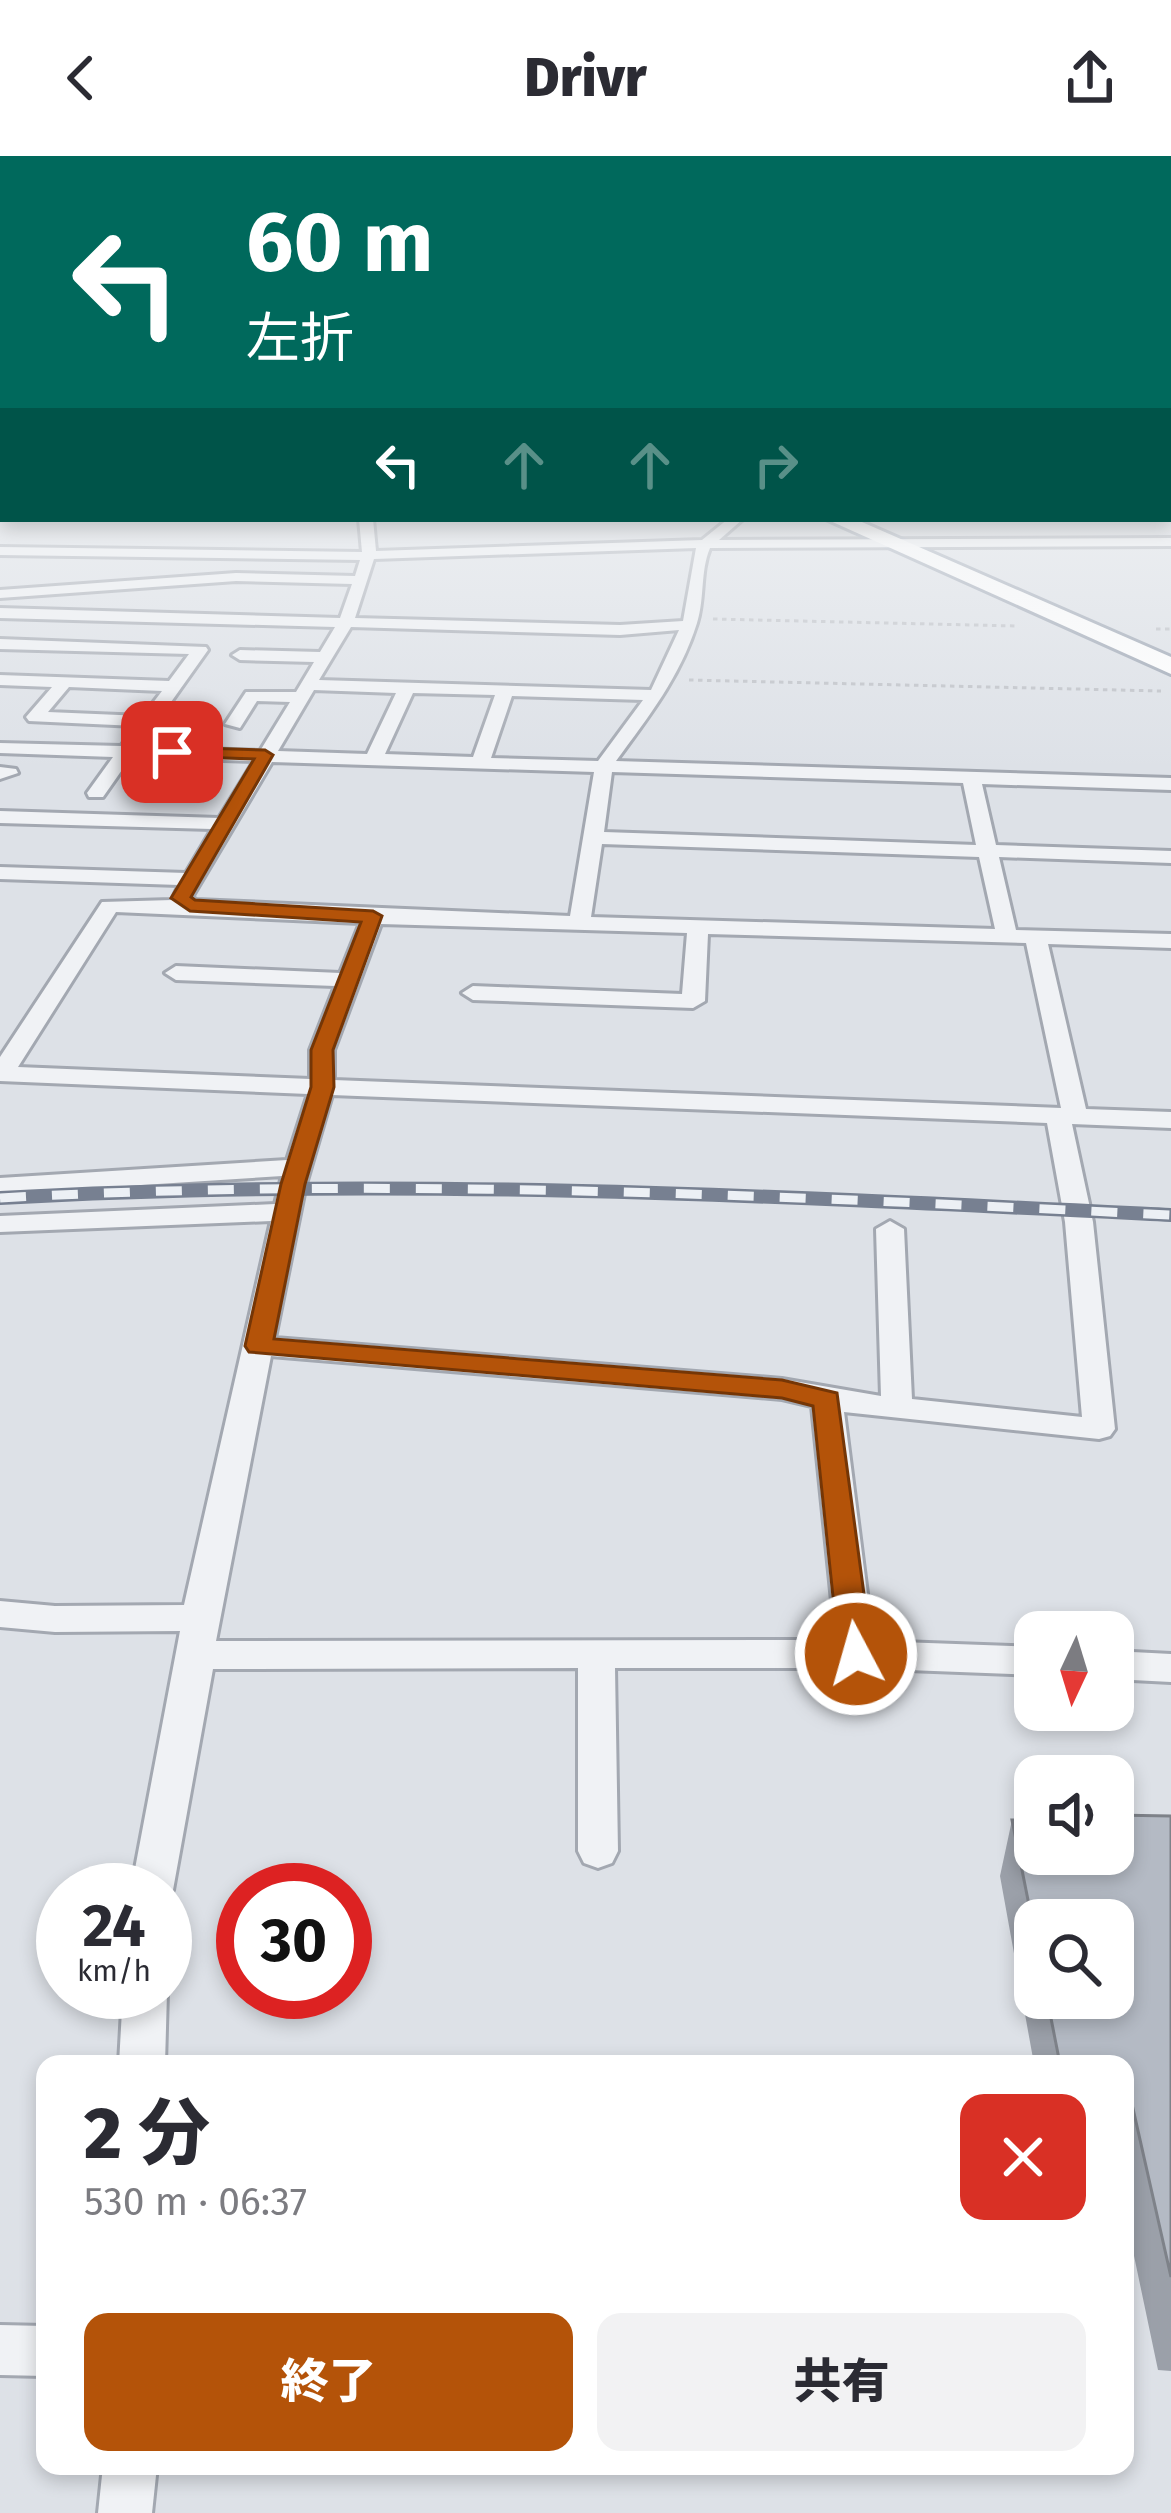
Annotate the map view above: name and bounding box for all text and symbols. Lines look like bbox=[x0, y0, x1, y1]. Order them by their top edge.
icon: back bbox=[48, 45, 114, 111]
icon: share bbox=[1057, 45, 1123, 111]
text: Drivr bbox=[524, 46, 647, 110]
text: 60 m bbox=[246, 192, 433, 293]
icon: left bbox=[48, 204, 204, 360]
text: 左折 bbox=[246, 307, 354, 371]
icon: left bbox=[365, 432, 431, 498]
icon: ahead bbox=[491, 432, 557, 498]
icon: ahead bbox=[617, 432, 683, 498]
icon: right bbox=[743, 432, 809, 498]
pin bbox=[121, 701, 223, 803]
icon: arrive bbox=[139, 719, 205, 785]
position arrow bbox=[793, 1591, 919, 1717]
north arrow bbox=[1014, 1611, 1134, 1731]
map controls bbox=[1014, 1611, 1134, 2019]
button: sound bbox=[1014, 1755, 1134, 1875]
speed limit sign: 30 bbox=[216, 1863, 372, 2019]
text: 24 bbox=[82, 1890, 146, 1962]
button: search bbox=[1014, 1899, 1134, 2019]
text: km/h bbox=[77, 1953, 151, 1989]
text: 2 分 bbox=[84, 2091, 210, 2177]
button: close bbox=[960, 2094, 1086, 2220]
text: 530 m · 06:37 bbox=[84, 2179, 307, 2225]
button: 終了 bbox=[84, 2313, 573, 2451]
button: 共有 bbox=[597, 2313, 1086, 2451]

